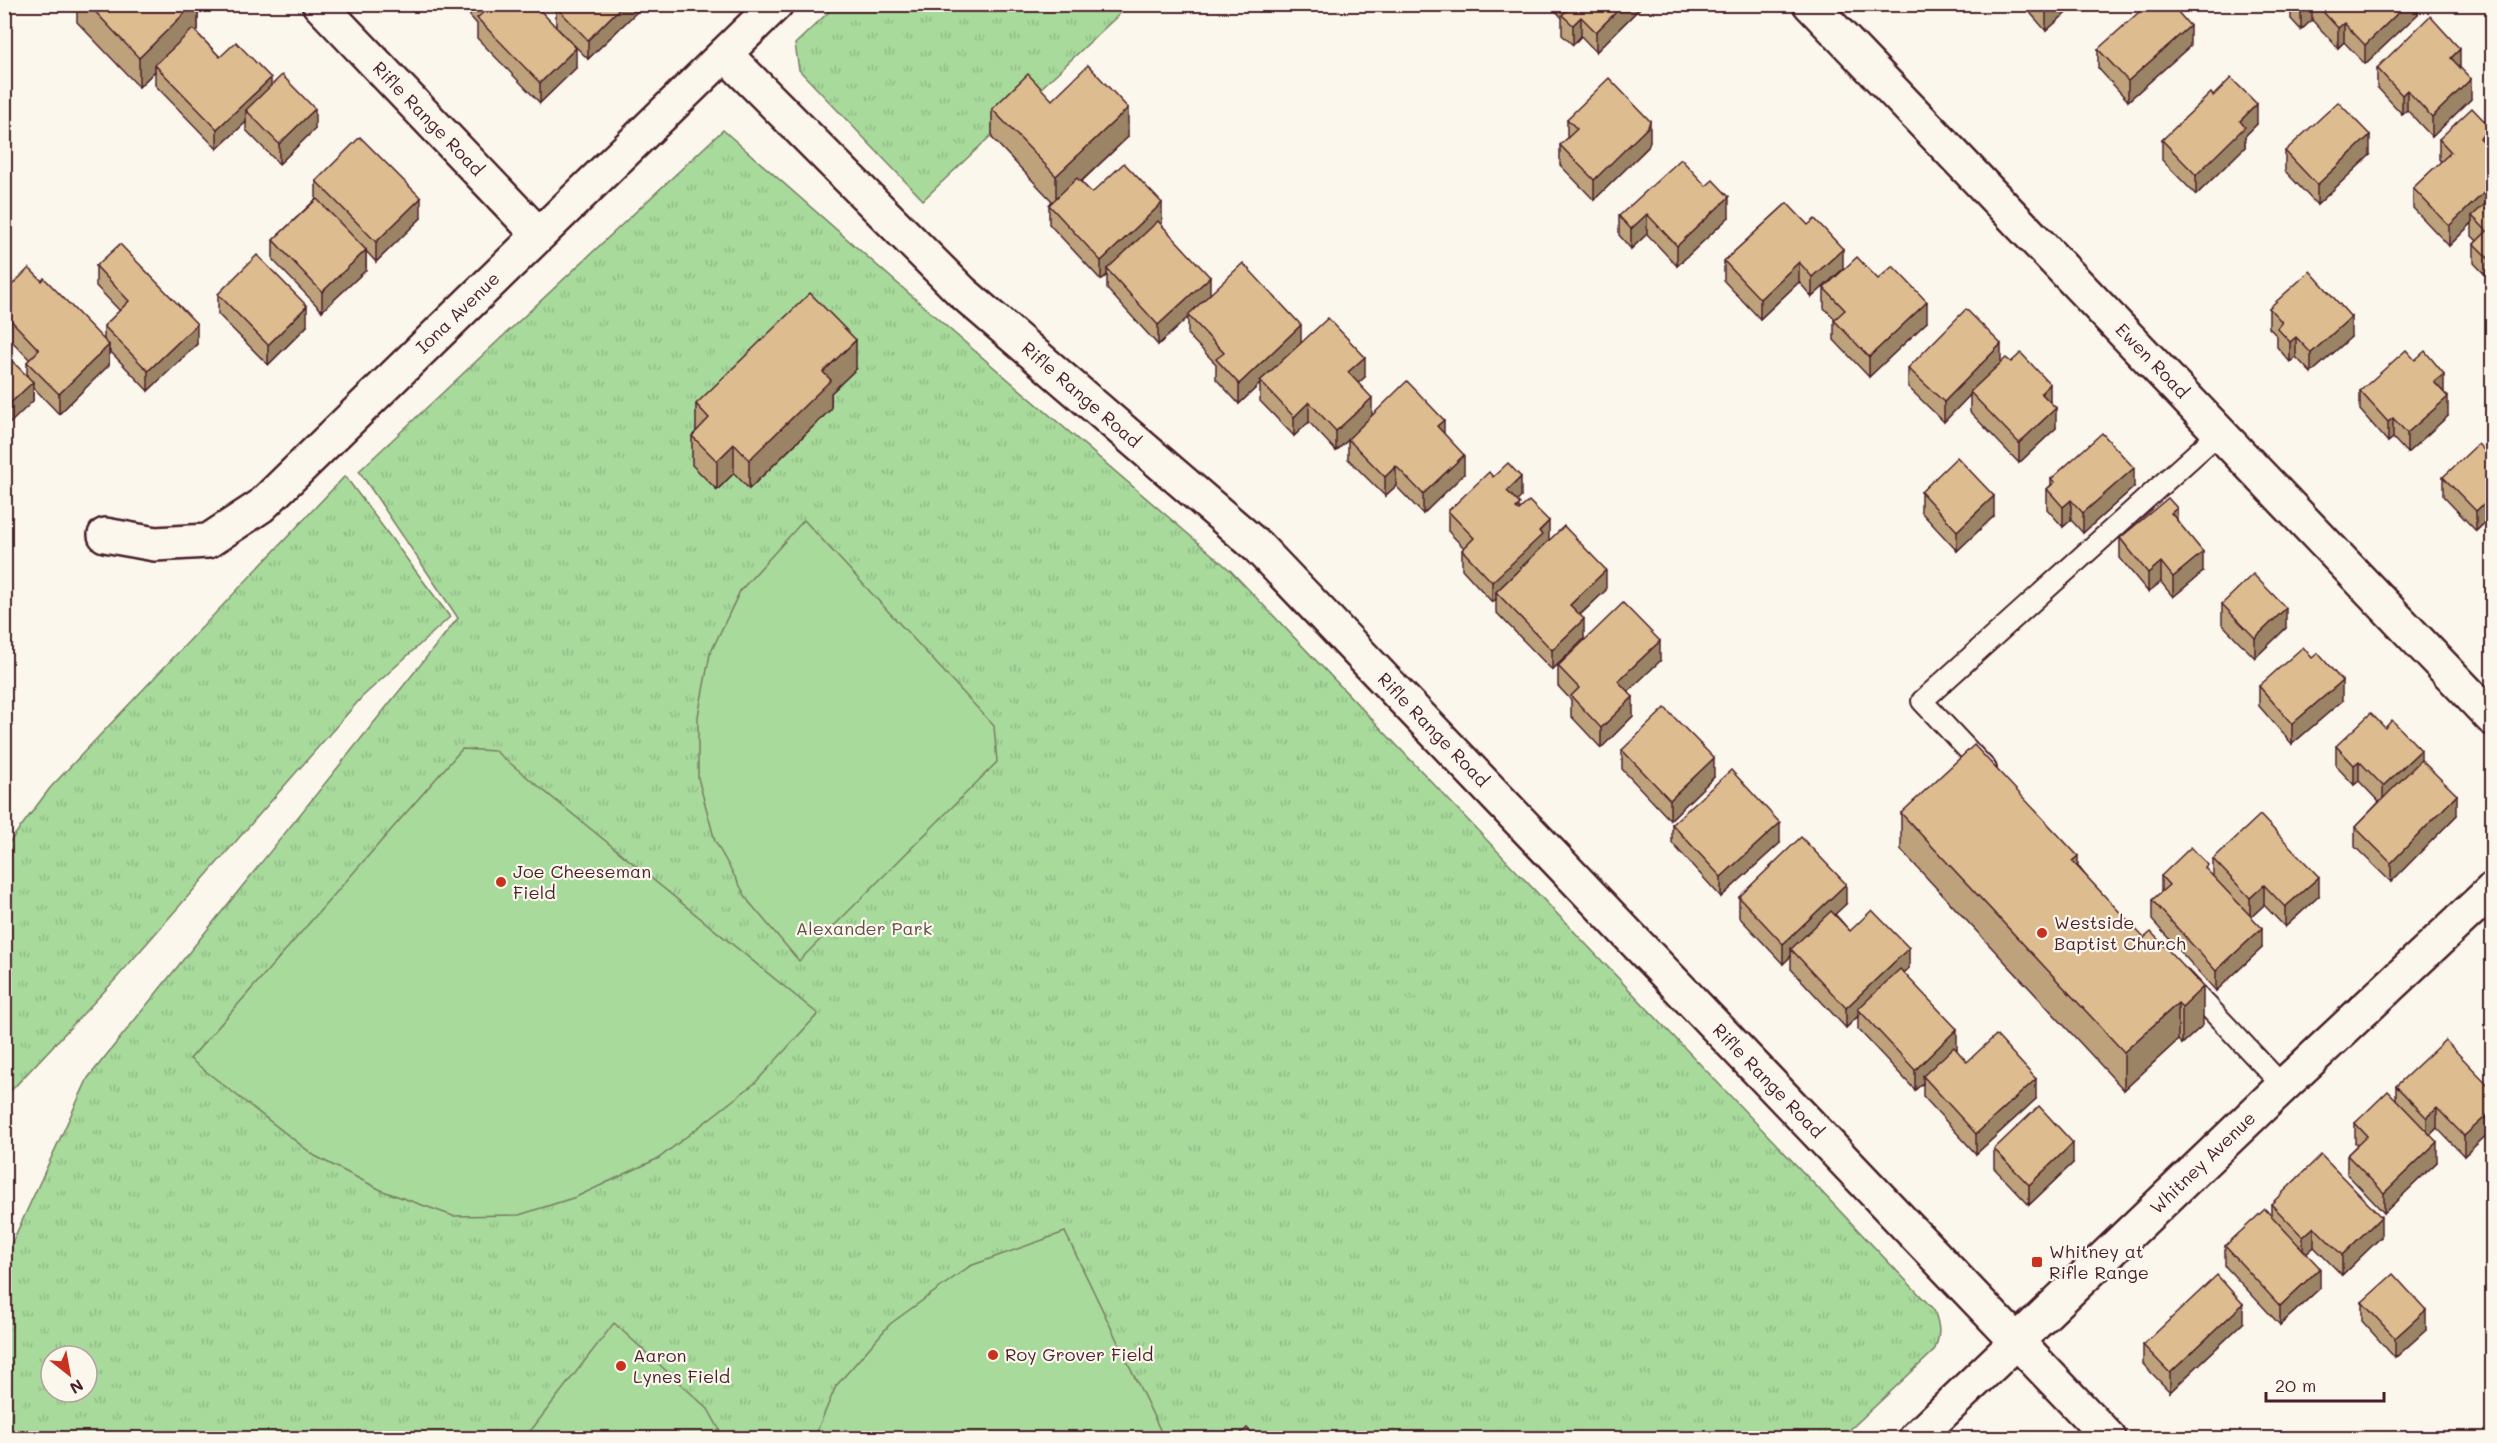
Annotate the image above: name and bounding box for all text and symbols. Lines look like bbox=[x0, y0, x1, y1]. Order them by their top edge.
street label: Rifle Range Road bbox=[368, 56, 490, 181]
street label: Iona Avenue bbox=[410, 266, 504, 358]
street label: Ewen Road bbox=[2111, 317, 2195, 403]
street label: Rifle Range Road bbox=[1017, 336, 1146, 453]
street label: Rifle Range Road bbox=[1373, 667, 1495, 792]
place label: Joe Cheeseman Field bbox=[513, 859, 651, 904]
marker: Joe Cheeseman Field bbox=[494, 875, 508, 889]
place label: Westside Baptist Church bbox=[2054, 910, 2186, 955]
park label: Alexander Park bbox=[796, 916, 932, 940]
marker: Westside Baptist Church bbox=[2035, 926, 2049, 940]
street label: Rifle Range Road bbox=[1708, 1018, 1830, 1143]
street label: Whitney Avenue bbox=[2144, 1106, 2260, 1219]
place label: Whitney at Rifle Range bbox=[2049, 1239, 2149, 1284]
marker: Whitney at Rifle Range bbox=[2030, 1255, 2044, 1269]
place label: Roy Grover Field bbox=[1005, 1342, 1154, 1366]
place label: Aaron Lynes Field bbox=[633, 1343, 730, 1388]
north arrow bbox=[39, 1344, 99, 1404]
marker: Roy Grover Field bbox=[986, 1348, 1000, 1362]
marker: Aaron Lynes Field bbox=[614, 1359, 628, 1373]
scale bar bbox=[2266, 1365, 2384, 1403]
text: 20 m bbox=[2275, 1373, 2316, 1397]
text: N bbox=[66, 1375, 88, 1399]

